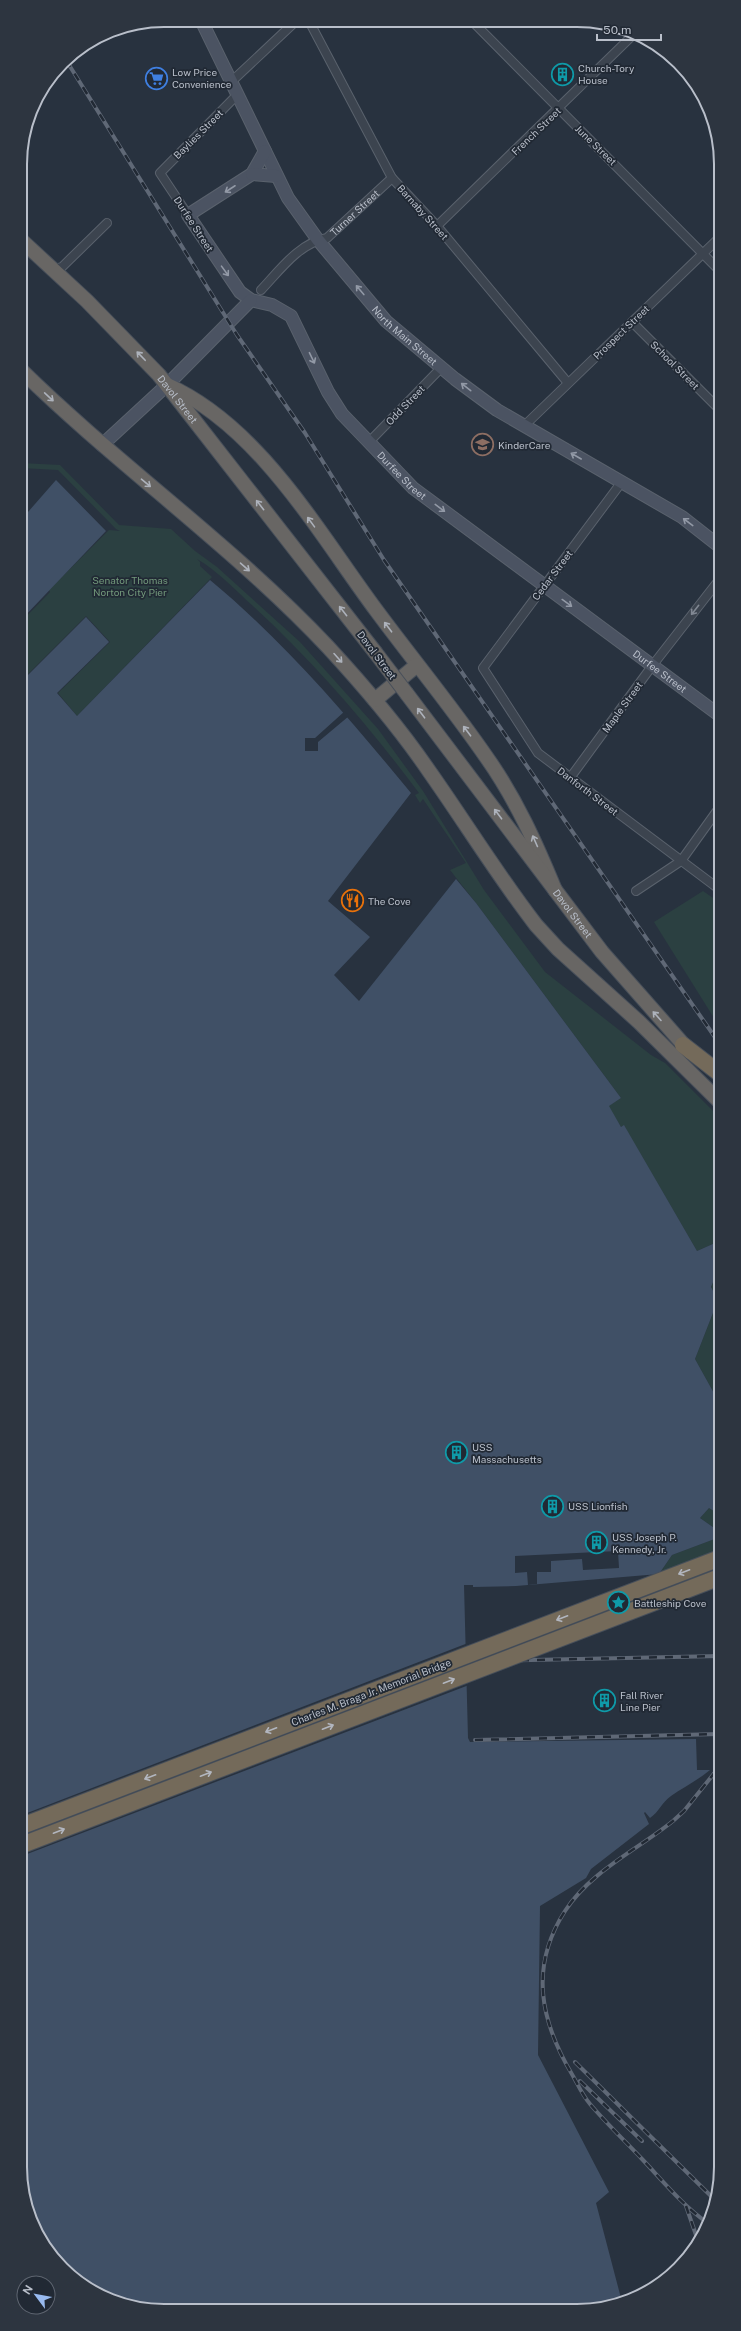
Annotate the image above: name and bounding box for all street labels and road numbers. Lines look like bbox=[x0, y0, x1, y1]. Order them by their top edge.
street label: French Street bbox=[509, 104, 563, 158]
street label: Baylies Street bbox=[171, 107, 225, 161]
street label: June Street bbox=[573, 122, 619, 168]
street label: Barnaby Street bbox=[395, 182, 451, 242]
street label: Turner Street bbox=[328, 187, 382, 238]
street label: Durfee Street bbox=[172, 194, 216, 254]
street label: Prospect Street bbox=[590, 302, 652, 362]
street label: North Main Street bbox=[370, 303, 440, 368]
street label: School Street bbox=[648, 338, 702, 392]
street label: Davol Street bbox=[155, 373, 200, 426]
street label: Odd Street bbox=[383, 382, 427, 427]
street label: Durfee Street bbox=[375, 449, 429, 502]
street label: Cedar Street bbox=[529, 548, 575, 602]
street label: Davol Street bbox=[355, 628, 399, 682]
street label: Durfee Street bbox=[631, 647, 689, 695]
street label: Maple Street bbox=[599, 679, 645, 735]
street label: Danforth Street bbox=[555, 764, 621, 818]
street label: Davol Street bbox=[551, 887, 595, 940]
street label: Charles M. Braga Jr. Memorial Bridge bbox=[289, 1656, 453, 1728]

